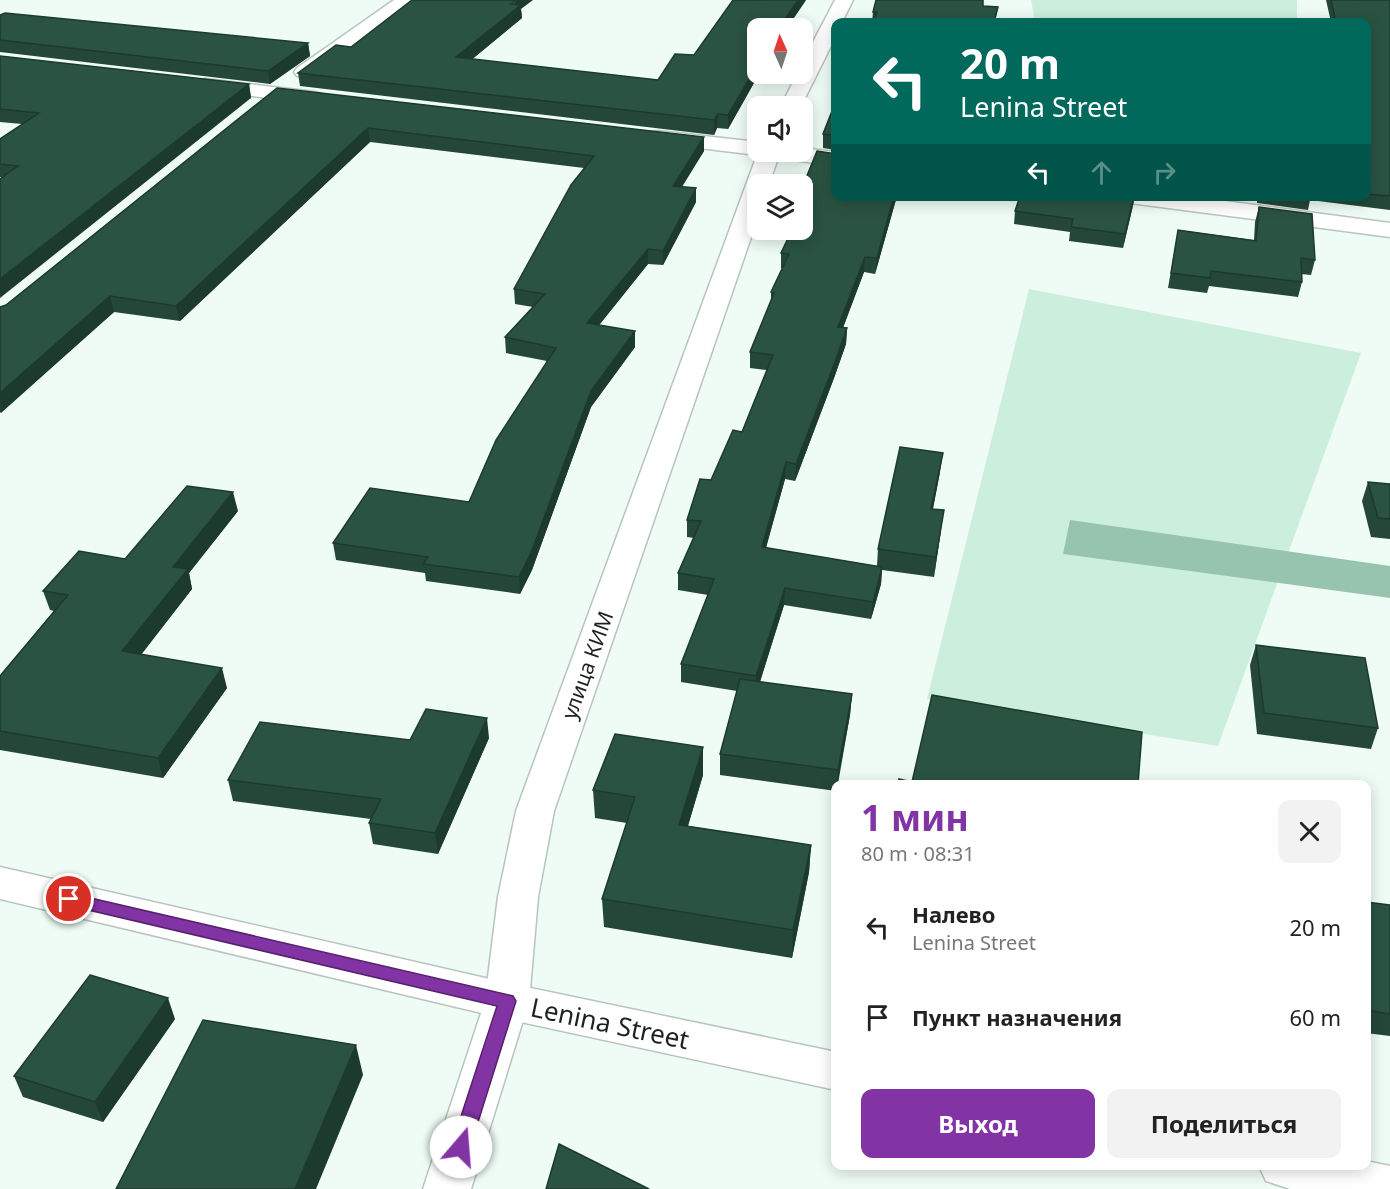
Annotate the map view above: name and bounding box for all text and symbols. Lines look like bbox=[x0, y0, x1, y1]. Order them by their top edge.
north arrow bbox=[747, 18, 813, 84]
map controls bbox=[747, 18, 813, 240]
text: 20 m bbox=[960, 34, 1060, 91]
icon: left bbox=[861, 42, 939, 120]
text: Lenina Street bbox=[960, 88, 1127, 125]
button: sound bbox=[747, 96, 813, 162]
icon: left bbox=[1022, 156, 1055, 189]
icon: ahead bbox=[1085, 156, 1118, 189]
icon: right bbox=[1148, 156, 1181, 189]
button: layers bbox=[747, 174, 813, 240]
street label: улица КИМ bbox=[555, 607, 619, 723]
text: 1 мин bbox=[861, 793, 969, 842]
button: close bbox=[1278, 800, 1341, 863]
text: 80 m · 08:31 bbox=[861, 840, 975, 867]
pin bbox=[43, 873, 94, 924]
icon: arrive bbox=[52, 882, 85, 915]
text: Налево bbox=[912, 899, 995, 929]
icon: left bbox=[861, 911, 894, 944]
text: 20 m bbox=[1290, 912, 1341, 942]
text: Lenina Street bbox=[912, 929, 1036, 956]
street label: Lenina Street bbox=[527, 989, 693, 1057]
icon: arrive bbox=[861, 1001, 894, 1034]
text: Пункт назначения bbox=[912, 1002, 1122, 1032]
text: 60 m bbox=[1290, 1002, 1341, 1032]
button: Выход bbox=[861, 1089, 1095, 1158]
button: Поделиться bbox=[1107, 1089, 1341, 1158]
position arrow bbox=[429, 1115, 493, 1179]

